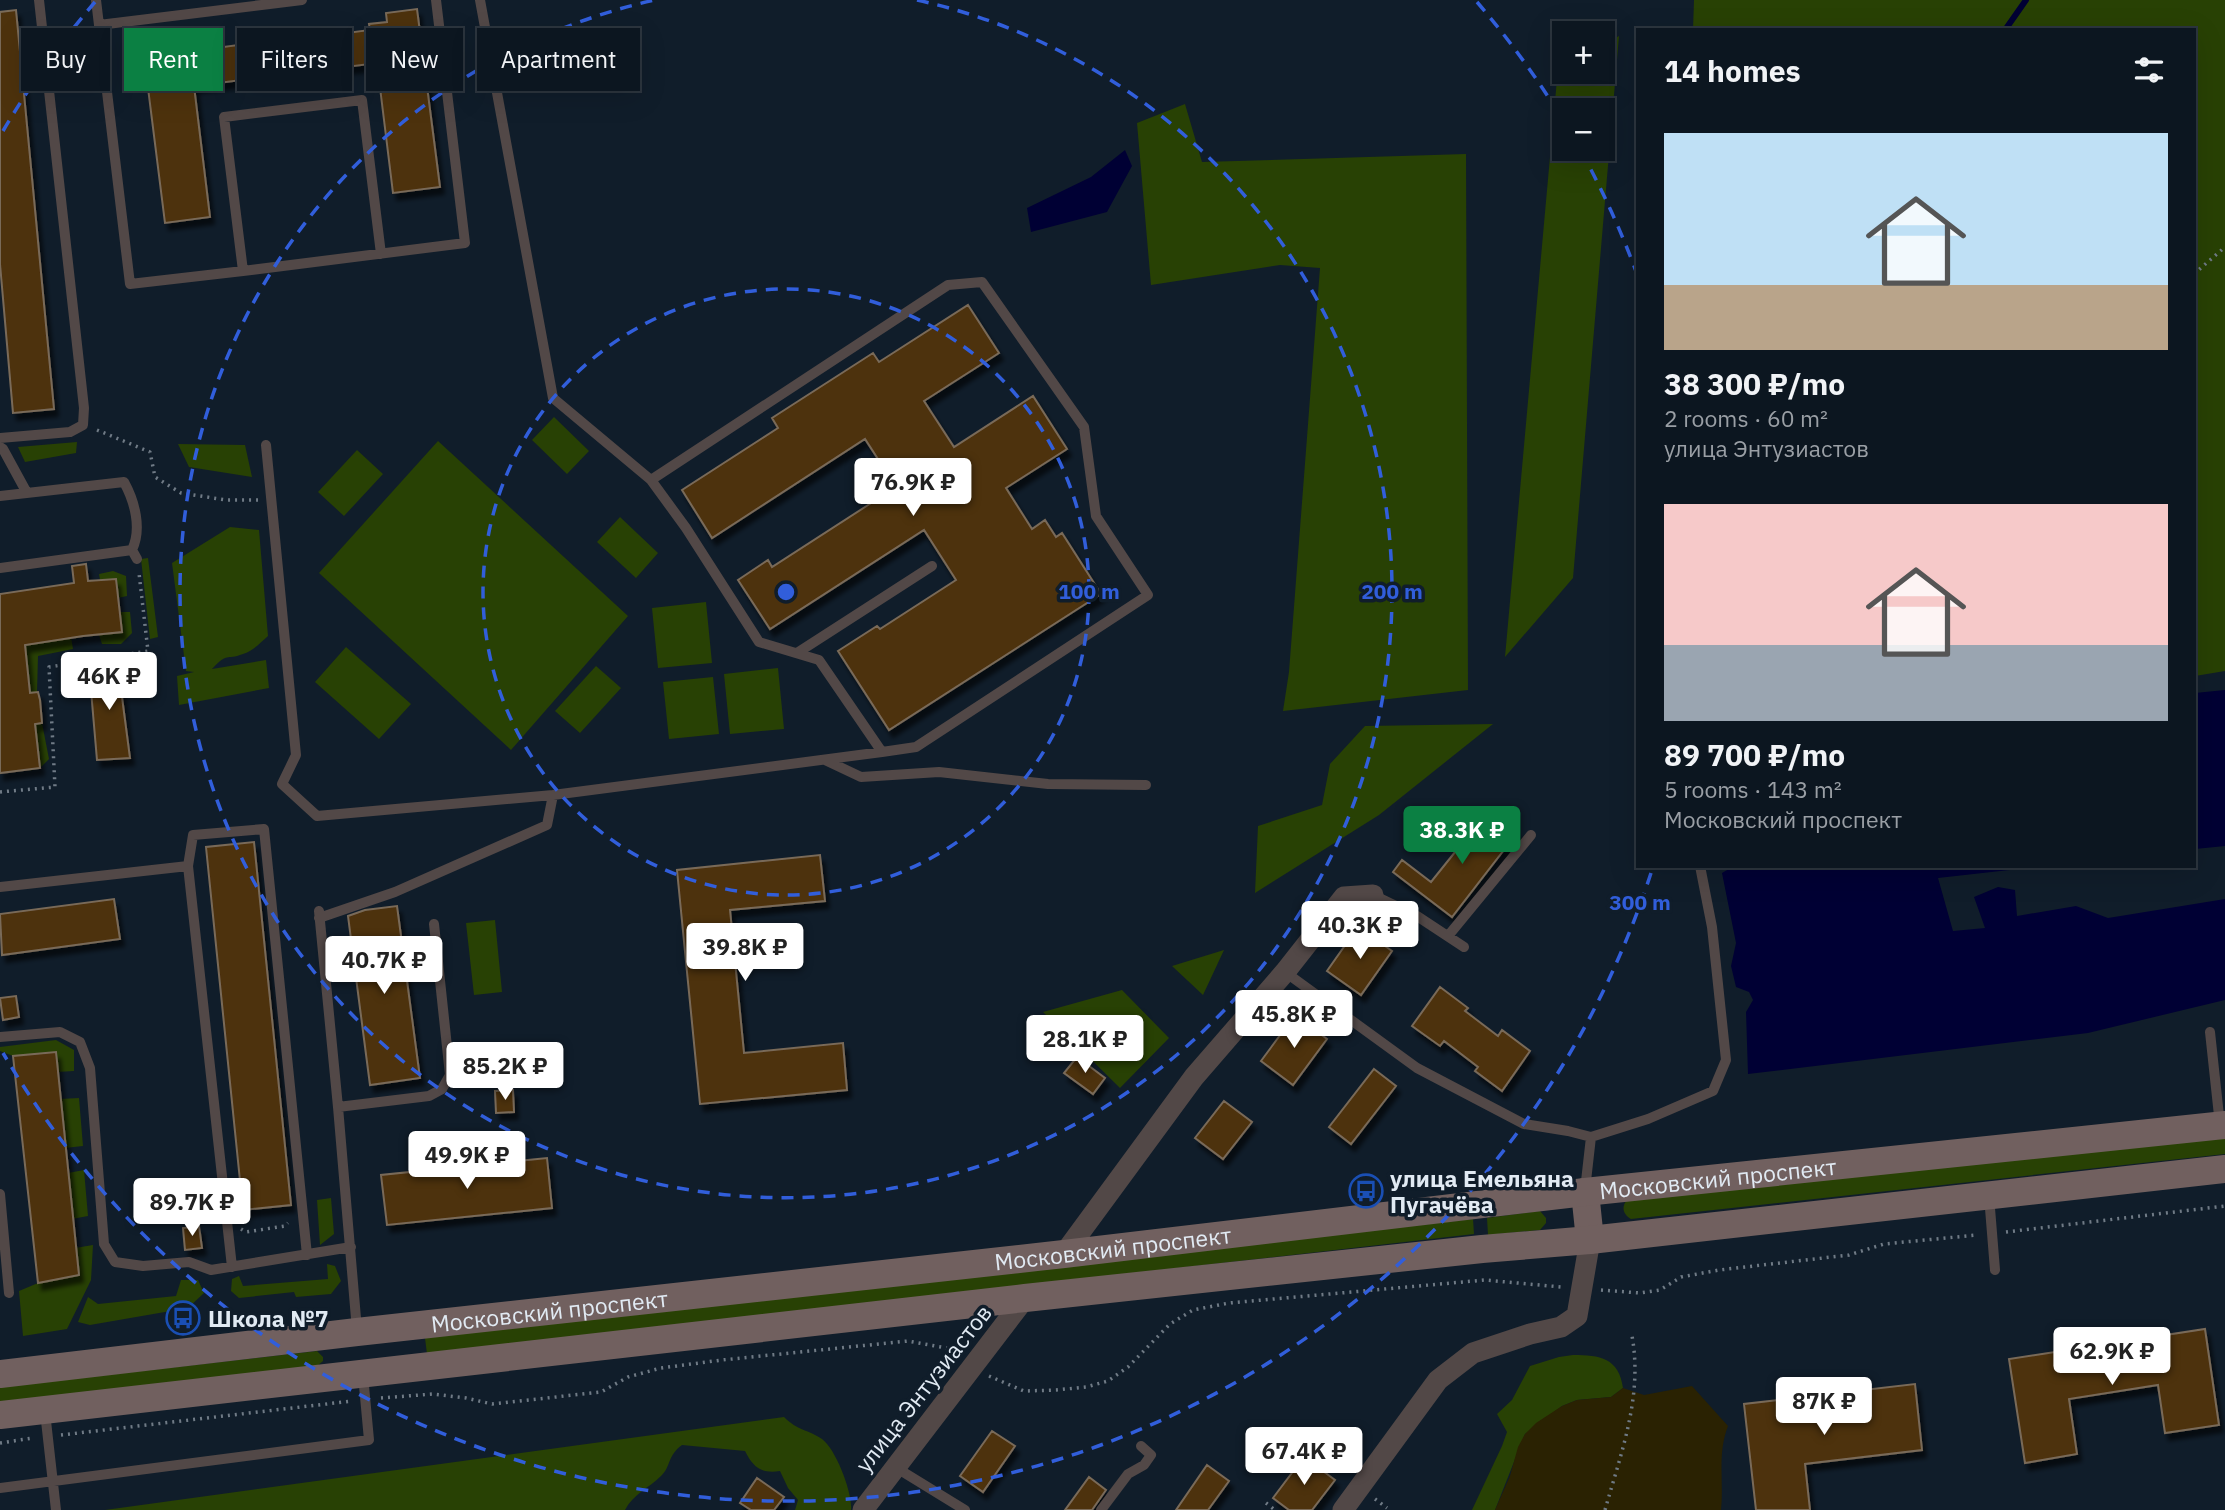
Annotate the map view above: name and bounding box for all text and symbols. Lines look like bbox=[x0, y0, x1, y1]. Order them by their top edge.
map controls bbox=[1552, 21, 1615, 161]
button: + bbox=[1552, 21, 1615, 84]
chip: Buy bbox=[21, 28, 110, 91]
chip: Rent bbox=[124, 28, 223, 91]
chip: Filters bbox=[237, 28, 352, 91]
chip: New bbox=[366, 28, 463, 91]
chip: Apartment bbox=[477, 28, 640, 91]
text: 14 homes bbox=[1664, 51, 1801, 90]
icon: filters bbox=[2130, 51, 2168, 89]
button: − bbox=[1552, 98, 1615, 161]
icon: home bbox=[1853, 178, 1979, 304]
text: 38 300 ₽/mo bbox=[1664, 364, 1845, 403]
text: 2 rooms · 60 m² bbox=[1664, 403, 1828, 433]
text: улица Энтузиастов bbox=[1664, 433, 1869, 463]
pin: 76.9K ₽ bbox=[848, 458, 978, 518]
text: 76.9K ₽ bbox=[870, 466, 956, 496]
icon: home bbox=[1853, 549, 1979, 675]
text: 100 m bbox=[1058, 577, 1120, 605]
text: 200 m bbox=[1361, 577, 1423, 605]
centre of rings bbox=[774, 580, 798, 604]
pin: 46K ₽ bbox=[60, 652, 158, 712]
text: 46K ₽ bbox=[77, 660, 141, 690]
text: 89 700 ₽/mo bbox=[1664, 735, 1845, 774]
text: 5 rooms · 143 m² bbox=[1664, 774, 1842, 804]
text: Московский проспект bbox=[1664, 804, 1902, 834]
pin: 38.3K ₽ bbox=[1397, 806, 1527, 866]
text: 38.3K ₽ bbox=[1419, 814, 1505, 844]
text: 300 m bbox=[1609, 888, 1671, 916]
pin: 40.3K ₽ bbox=[1295, 902, 1425, 961]
text: 40.3K ₽ bbox=[1317, 909, 1403, 939]
pin: 39.8K ₽ bbox=[680, 923, 810, 983]
text: 39.8K ₽ bbox=[702, 931, 788, 961]
pin: 40.7K ₽ bbox=[319, 936, 449, 996]
text: 40.7K ₽ bbox=[341, 944, 427, 974]
pin: 45.8K ₽ bbox=[1229, 990, 1359, 1050]
text: 45.8K ₽ bbox=[1251, 998, 1337, 1028]
pin: 28.1K ₽ bbox=[1020, 1016, 1150, 1075]
text: 28.1K ₽ bbox=[1042, 1023, 1128, 1053]
pin: 85.2K ₽ bbox=[440, 1042, 570, 1102]
text: 85.2K ₽ bbox=[462, 1050, 548, 1080]
pin: 49.9K ₽ bbox=[402, 1132, 532, 1191]
text: 49.9K ₽ bbox=[424, 1139, 510, 1169]
street label: Московский проспект bbox=[1598, 1151, 1838, 1205]
place label: улица Емельяна Пугачёва bbox=[1390, 1163, 1574, 1219]
bus stop icon: улица Емельяна Пугачёва bbox=[1347, 1172, 1385, 1210]
pin: 89.7K ₽ bbox=[127, 1178, 257, 1238]
text: 89.7K ₽ bbox=[149, 1186, 235, 1216]
street label: Московский проспект bbox=[993, 1219, 1233, 1277]
street label: Московский проспект bbox=[429, 1283, 670, 1339]
street label: улица Энтузиастов bbox=[848, 1298, 998, 1478]
bus stop icon: Школа №7 bbox=[164, 1299, 202, 1337]
place label: Школа №7 bbox=[208, 1303, 329, 1333]
pin: 62.9K ₽ bbox=[2047, 1328, 2177, 1387]
text: 62.9K ₽ bbox=[2069, 1335, 2155, 1365]
pin: 87K ₽ bbox=[1775, 1378, 1873, 1437]
text: 87K ₽ bbox=[1792, 1385, 1856, 1415]
pin: 67.4K ₽ bbox=[1239, 1428, 1369, 1487]
text: 67.4K ₽ bbox=[1261, 1435, 1347, 1465]

